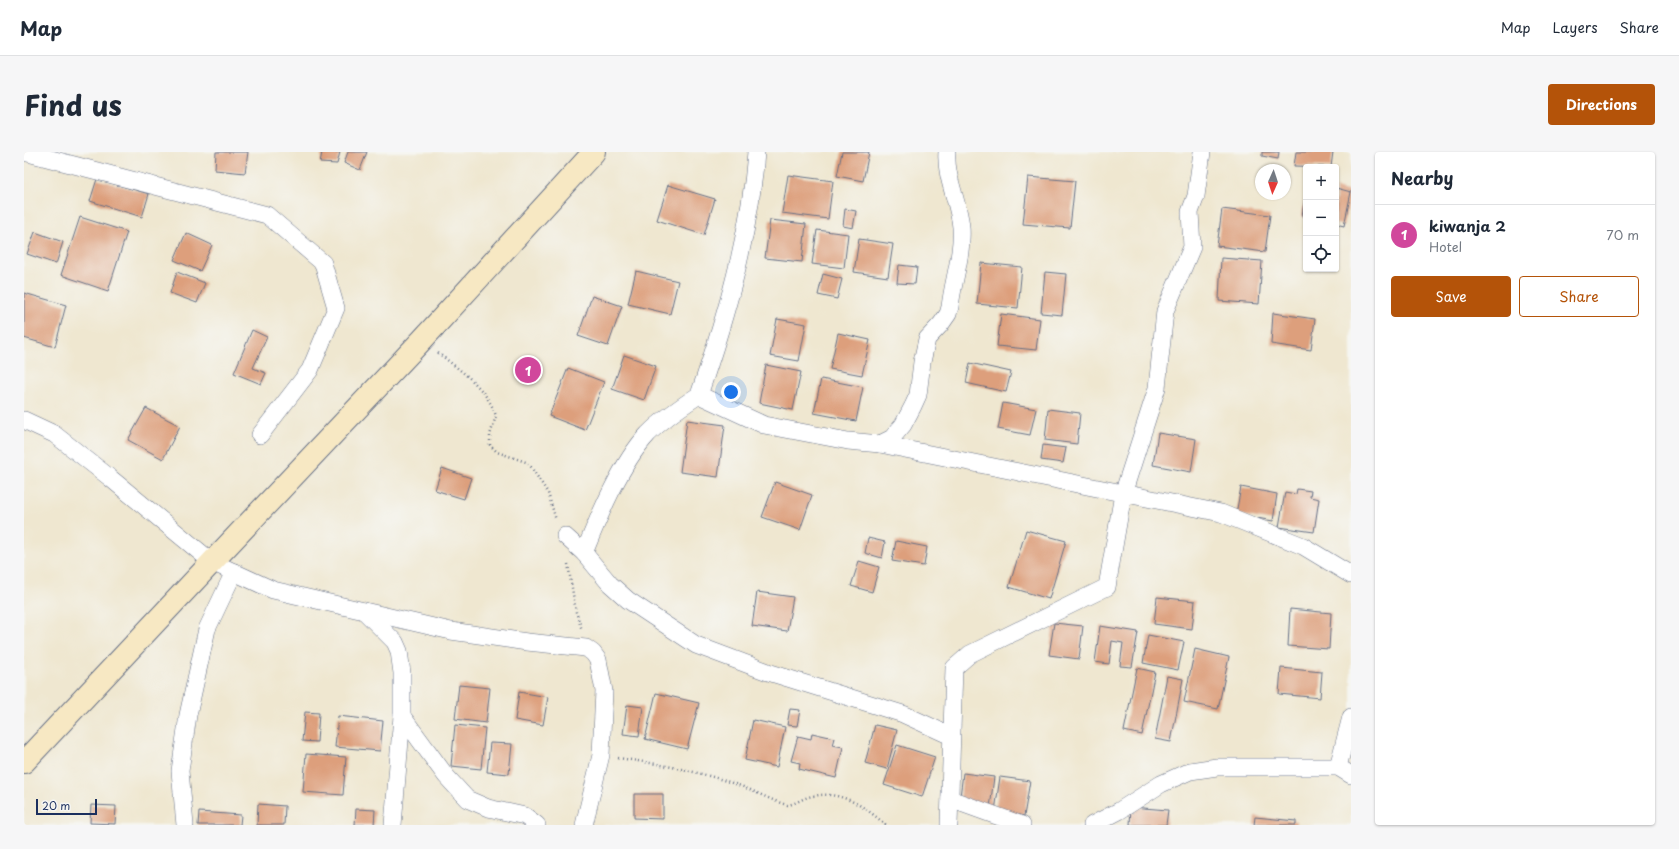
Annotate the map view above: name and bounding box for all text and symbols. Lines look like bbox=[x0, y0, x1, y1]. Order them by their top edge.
text: Map bbox=[20, 14, 62, 42]
text: Map bbox=[1501, 17, 1531, 38]
text: Layers bbox=[1553, 17, 1598, 38]
text: Share bbox=[1620, 17, 1659, 38]
text: Find us bbox=[24, 83, 122, 126]
button: Directions bbox=[1548, 84, 1655, 125]
north arrow bbox=[1255, 164, 1291, 200]
map controls bbox=[1303, 164, 1339, 272]
button: + bbox=[1303, 164, 1339, 200]
text: Nearby bbox=[1391, 165, 1453, 191]
button: − bbox=[1303, 200, 1339, 236]
text: kiwanja 2 bbox=[1429, 214, 1506, 237]
text: 1 bbox=[1401, 225, 1407, 244]
text: 70 m bbox=[1606, 225, 1639, 244]
button: locate bbox=[1303, 236, 1339, 272]
text: Hotel bbox=[1429, 237, 1462, 256]
button: Save bbox=[1391, 276, 1511, 317]
button: Share bbox=[1519, 276, 1639, 317]
pin: 1 bbox=[515, 355, 541, 385]
your location bbox=[721, 382, 741, 402]
scale bar bbox=[36, 797, 97, 816]
text: 20 m bbox=[42, 797, 70, 814]

